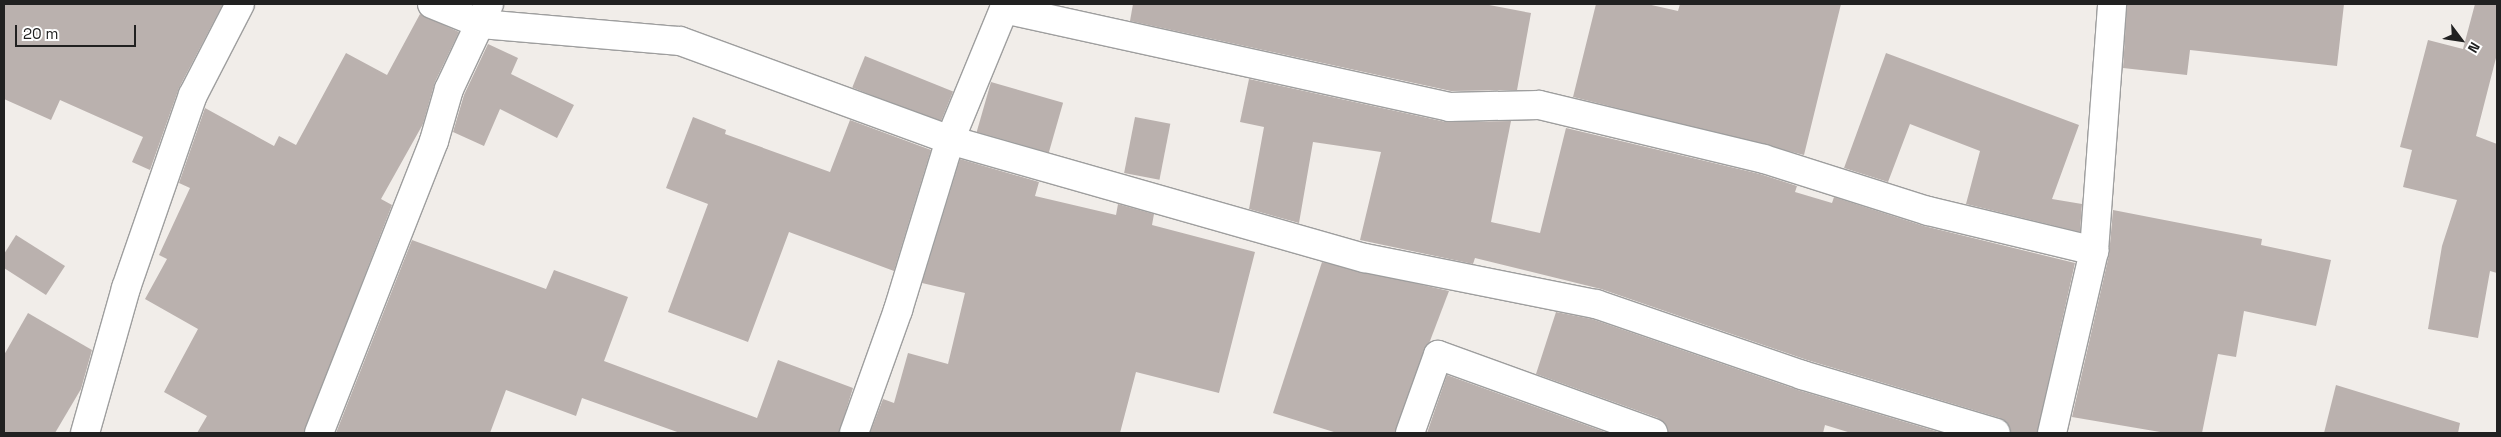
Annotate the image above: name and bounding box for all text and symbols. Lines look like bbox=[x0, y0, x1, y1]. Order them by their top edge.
scale bar bbox=[18, 15, 139, 47]
north arrow bbox=[2436, 15, 2486, 65]
text: 20 m bbox=[23, 24, 58, 43]
text: N bbox=[2464, 39, 2484, 56]

